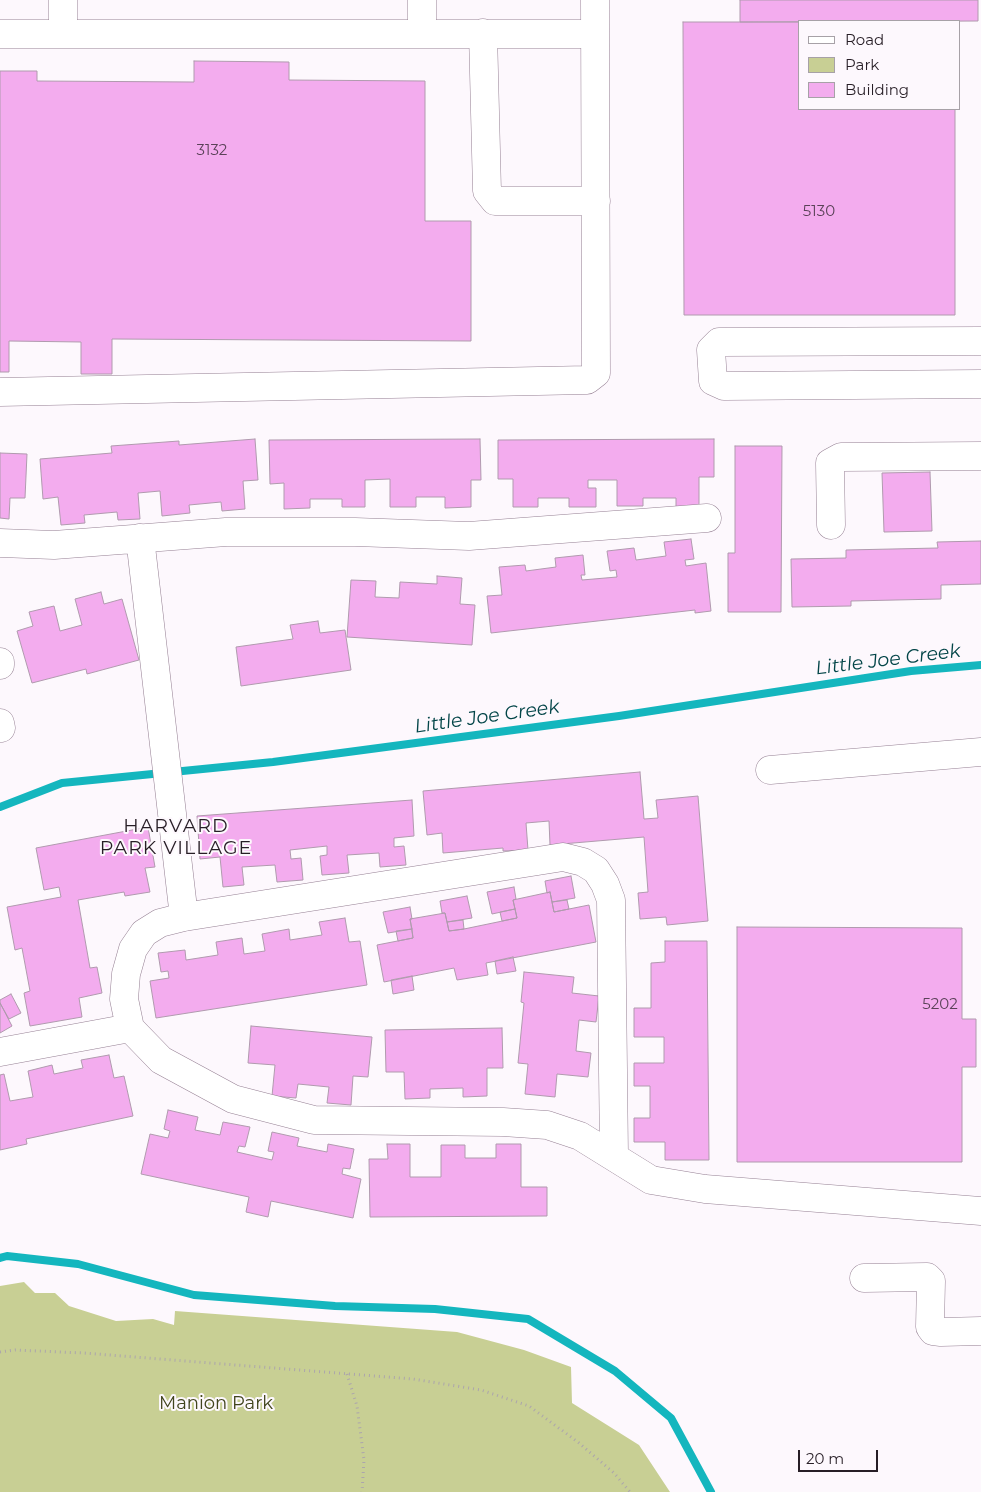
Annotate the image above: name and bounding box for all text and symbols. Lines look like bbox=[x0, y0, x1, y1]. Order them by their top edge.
legend bbox=[798, 20, 961, 110]
text: Road bbox=[845, 30, 884, 49]
text: Park bbox=[845, 55, 879, 74]
text: Building bbox=[845, 80, 909, 99]
house number: 3132 bbox=[197, 142, 227, 160]
house number: 5130 bbox=[803, 203, 835, 221]
water label: Little Joe Creek bbox=[814, 640, 962, 680]
water label: Little Joe Creek bbox=[413, 696, 561, 738]
district label: HARVARD PARK VILLAGE bbox=[98, 815, 254, 859]
house number: 5202 bbox=[922, 996, 958, 1014]
park label: Manion Park bbox=[159, 1393, 273, 1415]
scale bar bbox=[801, 1440, 881, 1472]
text: 20 m bbox=[806, 1449, 844, 1468]

